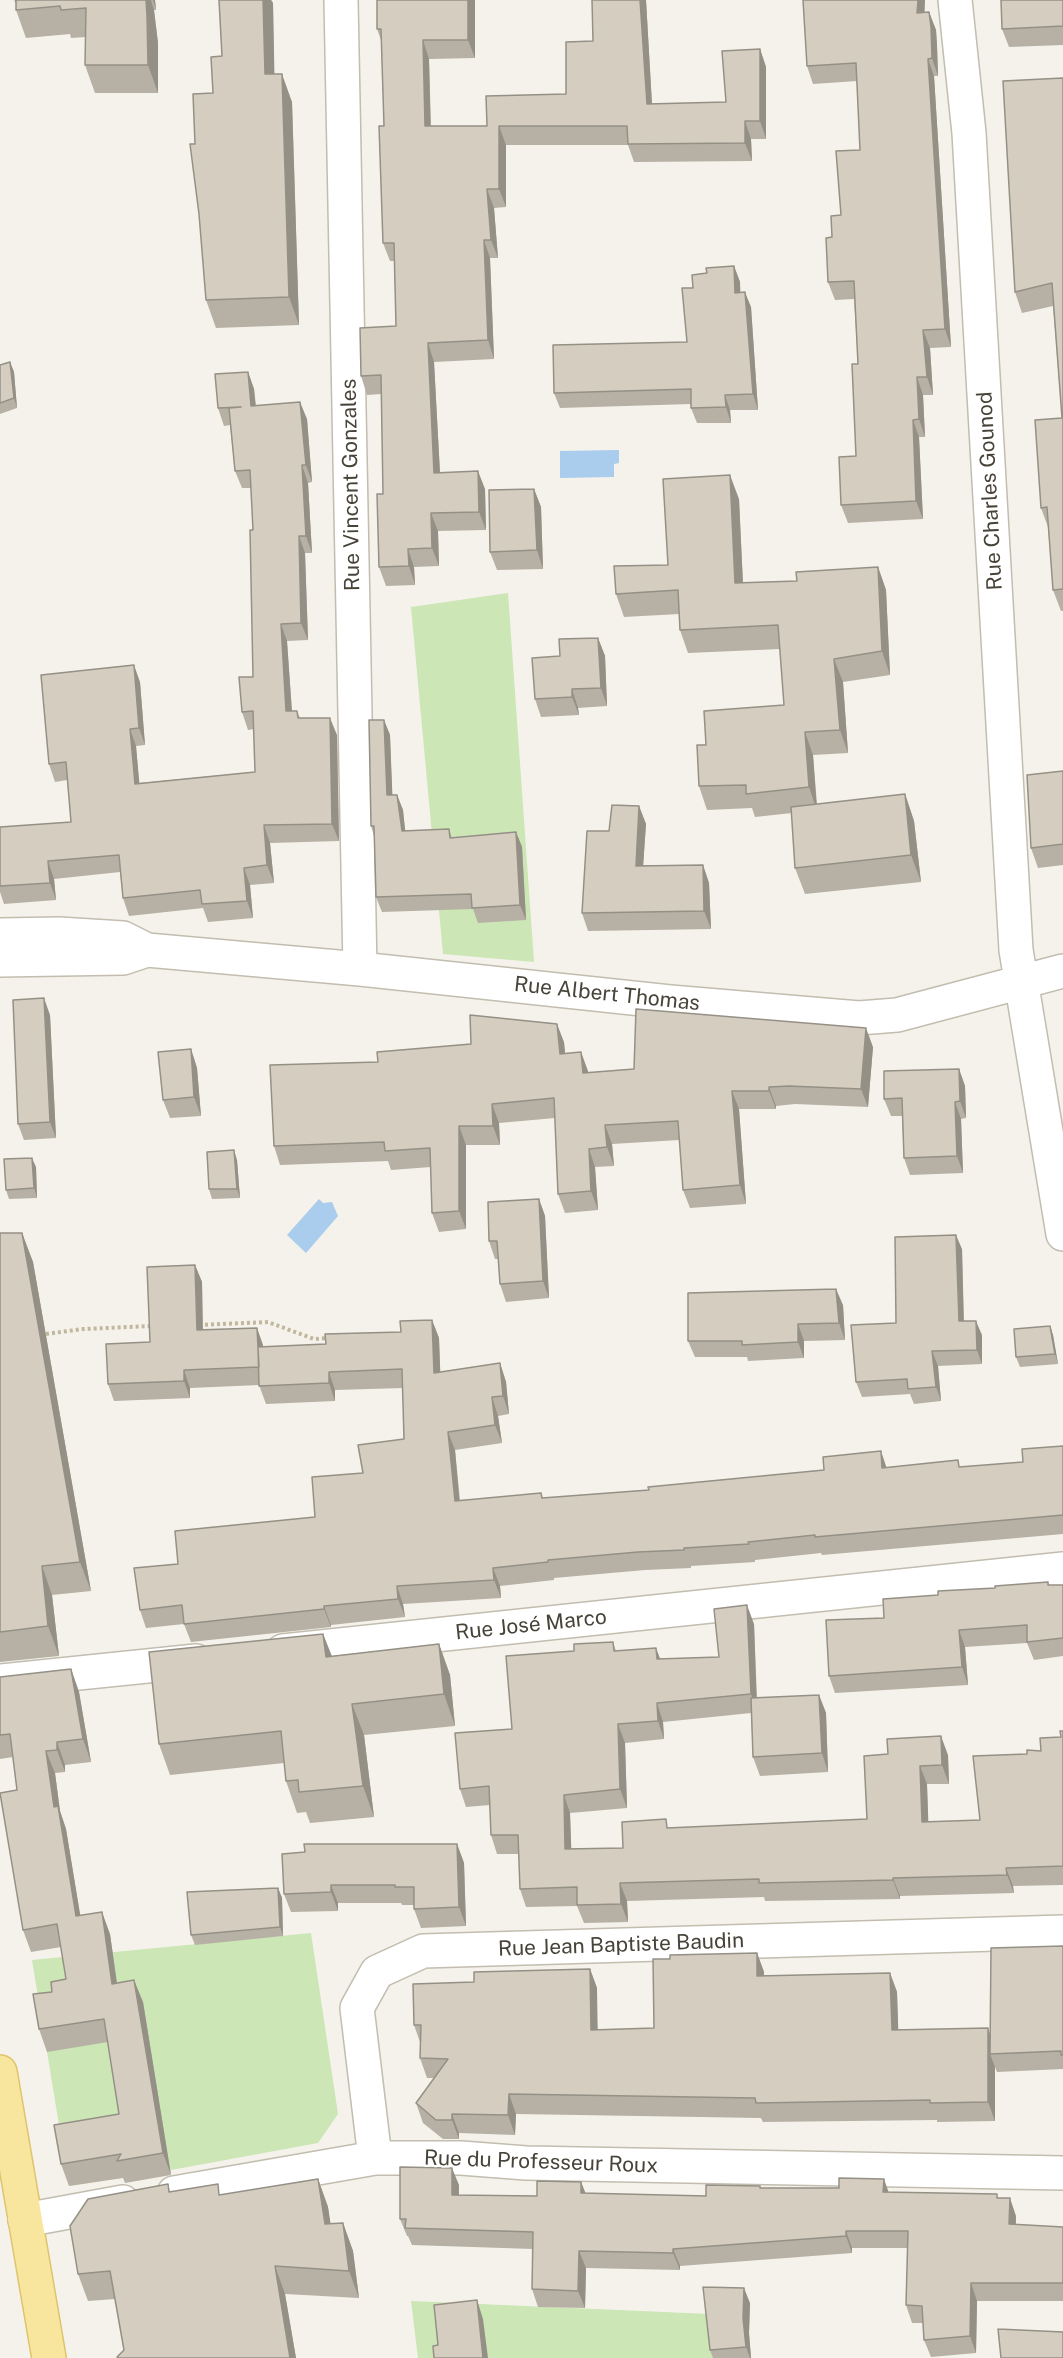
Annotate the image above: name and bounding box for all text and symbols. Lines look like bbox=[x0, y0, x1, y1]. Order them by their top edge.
street label: Rue Vincent Gonzales bbox=[337, 379, 365, 591]
street label: Rue Charles Gounod bbox=[972, 391, 1008, 591]
street label: Rue Albert Thomas bbox=[513, 972, 701, 1016]
street label: Rue José Marco bbox=[454, 1605, 608, 1645]
street label: Rue Jean Baptiste Baudin bbox=[497, 1928, 745, 1962]
street label: Rue du Professeur Roux bbox=[423, 2145, 659, 2179]

